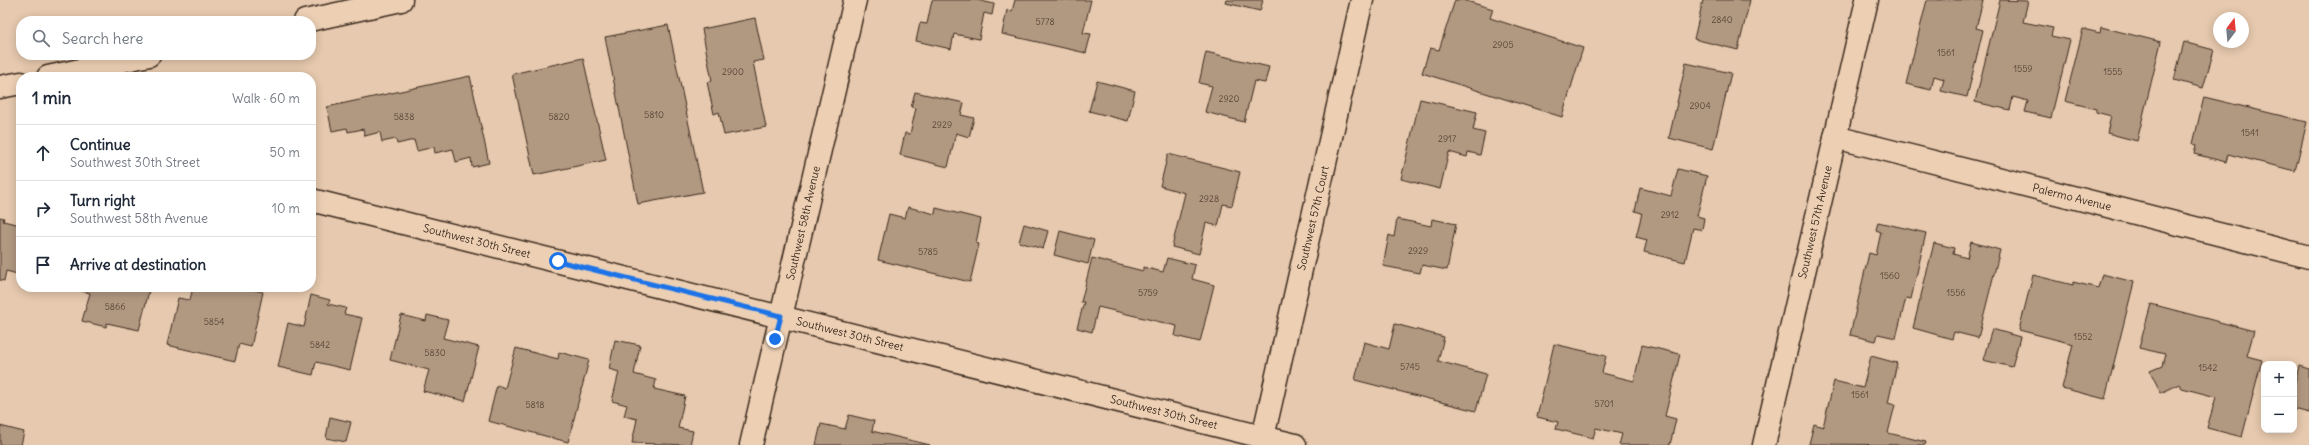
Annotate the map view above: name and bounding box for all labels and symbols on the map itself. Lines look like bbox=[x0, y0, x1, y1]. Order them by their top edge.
north arrow bbox=[2213, 12, 2249, 48]
house number: 2840 bbox=[1711, 14, 1733, 25]
house number: 5778 bbox=[1035, 16, 1055, 27]
house number: 2905 bbox=[1492, 39, 1514, 50]
house number: 1561 bbox=[1937, 47, 1955, 58]
house number: 1559 bbox=[2013, 63, 2033, 74]
house number: 2900 bbox=[722, 66, 744, 77]
house number: 1555 bbox=[2103, 66, 2123, 77]
house number: 2920 bbox=[1219, 93, 1240, 104]
house number: 2904 bbox=[1689, 100, 1711, 111]
house number: 5810 bbox=[644, 109, 664, 120]
house number: 5838 bbox=[394, 111, 414, 122]
house number: 5820 bbox=[548, 111, 570, 122]
house number: 2929 bbox=[932, 119, 952, 130]
house number: 1541 bbox=[2241, 127, 2259, 138]
house number: 2917 bbox=[1438, 133, 1457, 144]
street label: Southwest 58th Avenue bbox=[783, 164, 823, 281]
street label: Southwest 57th Court bbox=[1294, 164, 1332, 272]
street label: Southwest 57th Avenue bbox=[1795, 164, 1835, 280]
street label: Palermo Avenue bbox=[2031, 180, 2113, 214]
house number: 2928 bbox=[1199, 193, 1219, 204]
house number: 2912 bbox=[1661, 209, 1679, 220]
street label: Southwest 30th Street bbox=[422, 221, 532, 261]
house number: 2929 bbox=[1408, 245, 1428, 256]
house number: 5785 bbox=[918, 246, 938, 257]
route start bbox=[549, 252, 567, 270]
house number: 1560 bbox=[1880, 270, 1900, 281]
house number: 5759 bbox=[1138, 287, 1158, 298]
house number: 1556 bbox=[1946, 287, 1966, 298]
house number: 5866 bbox=[105, 301, 125, 312]
street label: Southwest 30th Street bbox=[795, 314, 905, 354]
house number: 5854 bbox=[204, 316, 224, 327]
route end bbox=[766, 330, 784, 348]
house number: 1552 bbox=[2074, 331, 2092, 342]
house number: 5842 bbox=[310, 339, 330, 350]
house number: 5830 bbox=[424, 347, 446, 358]
house number: 5745 bbox=[1400, 361, 1420, 372]
house number: 1542 bbox=[2199, 362, 2218, 373]
house number: 1561 bbox=[1851, 389, 1869, 400]
street label: Southwest 30th Street bbox=[1109, 392, 1219, 432]
house number: 5701 bbox=[1594, 398, 1614, 409]
house number: 5818 bbox=[525, 399, 545, 410]

